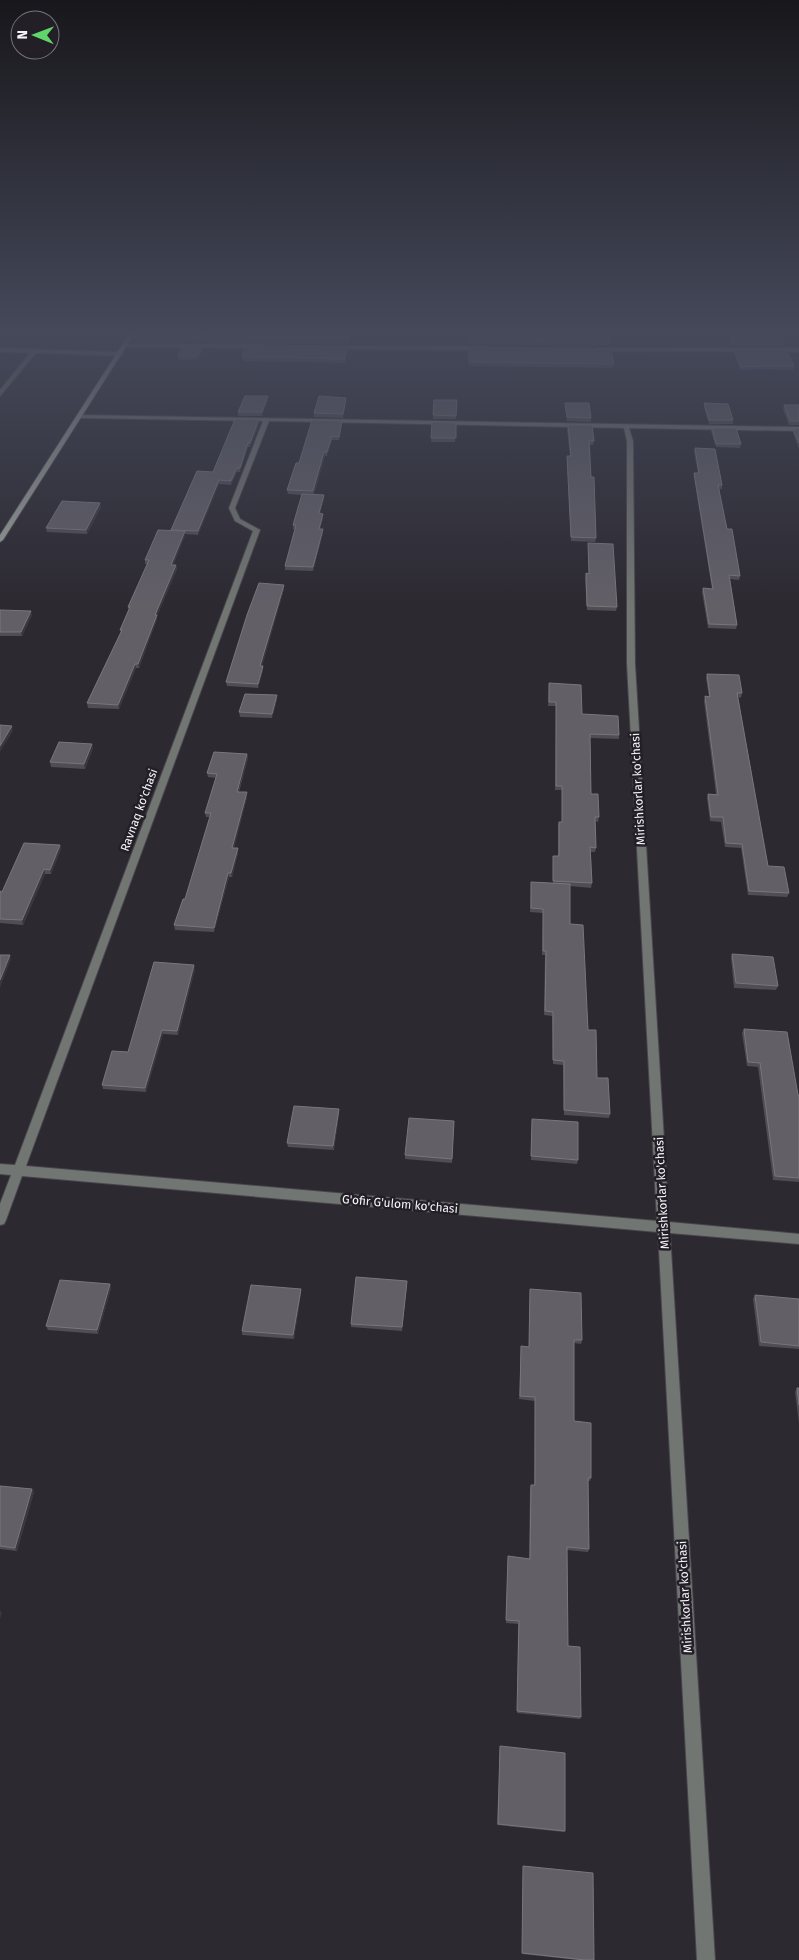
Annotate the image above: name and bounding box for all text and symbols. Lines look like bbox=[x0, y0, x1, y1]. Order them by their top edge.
north arrow bbox=[10, 10, 60, 60]
text: N bbox=[14, 30, 31, 40]
street label: Mirishkorlar ko'chasi bbox=[628, 732, 648, 846]
street label: Ravnaq ko'chasi bbox=[118, 767, 160, 853]
street label: Mirishkorlar ko'chasi bbox=[652, 1136, 672, 1250]
street label: G'ofir G'ulom ko'chasi bbox=[341, 1192, 459, 1216]
street label: Mirishkorlar ko'chasi bbox=[675, 1540, 695, 1654]

